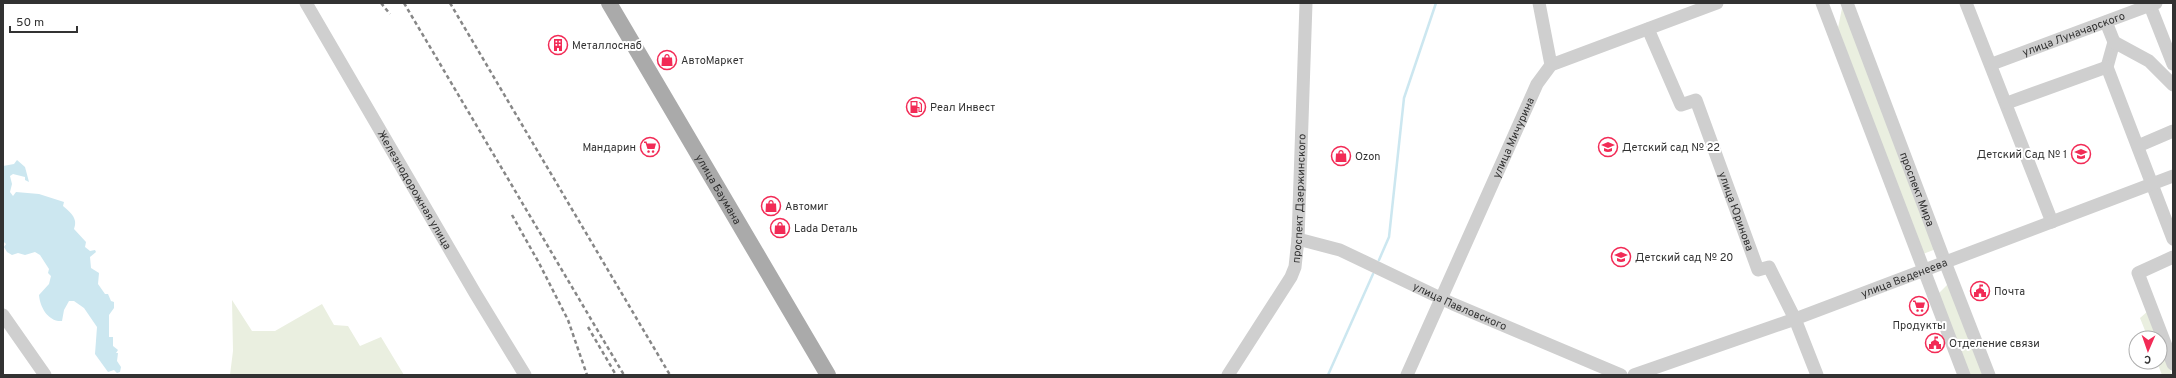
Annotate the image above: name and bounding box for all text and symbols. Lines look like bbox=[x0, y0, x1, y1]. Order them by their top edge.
scale bar bbox=[10, 8, 77, 34]
street label: улица Луначарского bbox=[2021, 9, 2127, 60]
text: 50 m bbox=[16, 15, 44, 31]
building icon: Металлоснаб bbox=[547, 34, 569, 56]
place label: Металлоснаб bbox=[572, 39, 642, 53]
shop icon: АвтоМаркет bbox=[656, 49, 678, 71]
place label: АвтоМаркет bbox=[681, 54, 744, 68]
street label: улица Мичурина bbox=[1490, 95, 1538, 181]
fuel station icon: Реал Инвест bbox=[905, 96, 927, 118]
place label: Реал Инвест bbox=[930, 101, 995, 115]
street label: Железнодорожная улица bbox=[374, 128, 454, 252]
street label: проспект Дзержинского bbox=[1289, 133, 1310, 264]
supermarket icon: Мандарин bbox=[639, 136, 661, 158]
school or university icon: Детский сад № 22 bbox=[1597, 136, 1619, 158]
place label: Мандарин bbox=[582, 141, 636, 155]
place label: Детский сад № 22 bbox=[1622, 141, 1720, 155]
school or university icon: Детский Сад № 1 bbox=[2070, 143, 2092, 165]
shop icon: Ozon bbox=[1330, 145, 1352, 167]
place label: Детский Сад № 1 bbox=[1977, 148, 2067, 162]
place label: Ozon bbox=[1355, 150, 1381, 164]
street label: проспект Мира bbox=[1896, 150, 1937, 229]
street label: улица Баумана bbox=[692, 152, 744, 227]
street label: улица Юринова bbox=[1715, 170, 1757, 253]
shop icon: Автомиг bbox=[760, 195, 782, 217]
place label: Автомиг bbox=[785, 200, 829, 214]
shop icon: Lada Dеталь bbox=[769, 217, 791, 239]
place label: Lada Dеталь bbox=[794, 222, 858, 236]
school or university icon: Детский сад № 20 bbox=[1610, 246, 1632, 268]
place label: Детский сад № 20 bbox=[1635, 251, 1733, 265]
street label: улица Веденеева bbox=[1859, 256, 1950, 301]
street label: улица Павловского bbox=[1410, 280, 1509, 334]
public building icon: Почта bbox=[1969, 280, 1991, 302]
place label: Почта bbox=[1994, 285, 2025, 299]
supermarket icon: Продукты bbox=[1908, 295, 1930, 317]
place label: Продукты bbox=[1893, 319, 1945, 333]
north arrow bbox=[2128, 330, 2168, 370]
public building icon: Отделение связи bbox=[1924, 332, 1946, 354]
place label: Отделение связи bbox=[1949, 337, 2040, 351]
text: С bbox=[2144, 352, 2151, 366]

